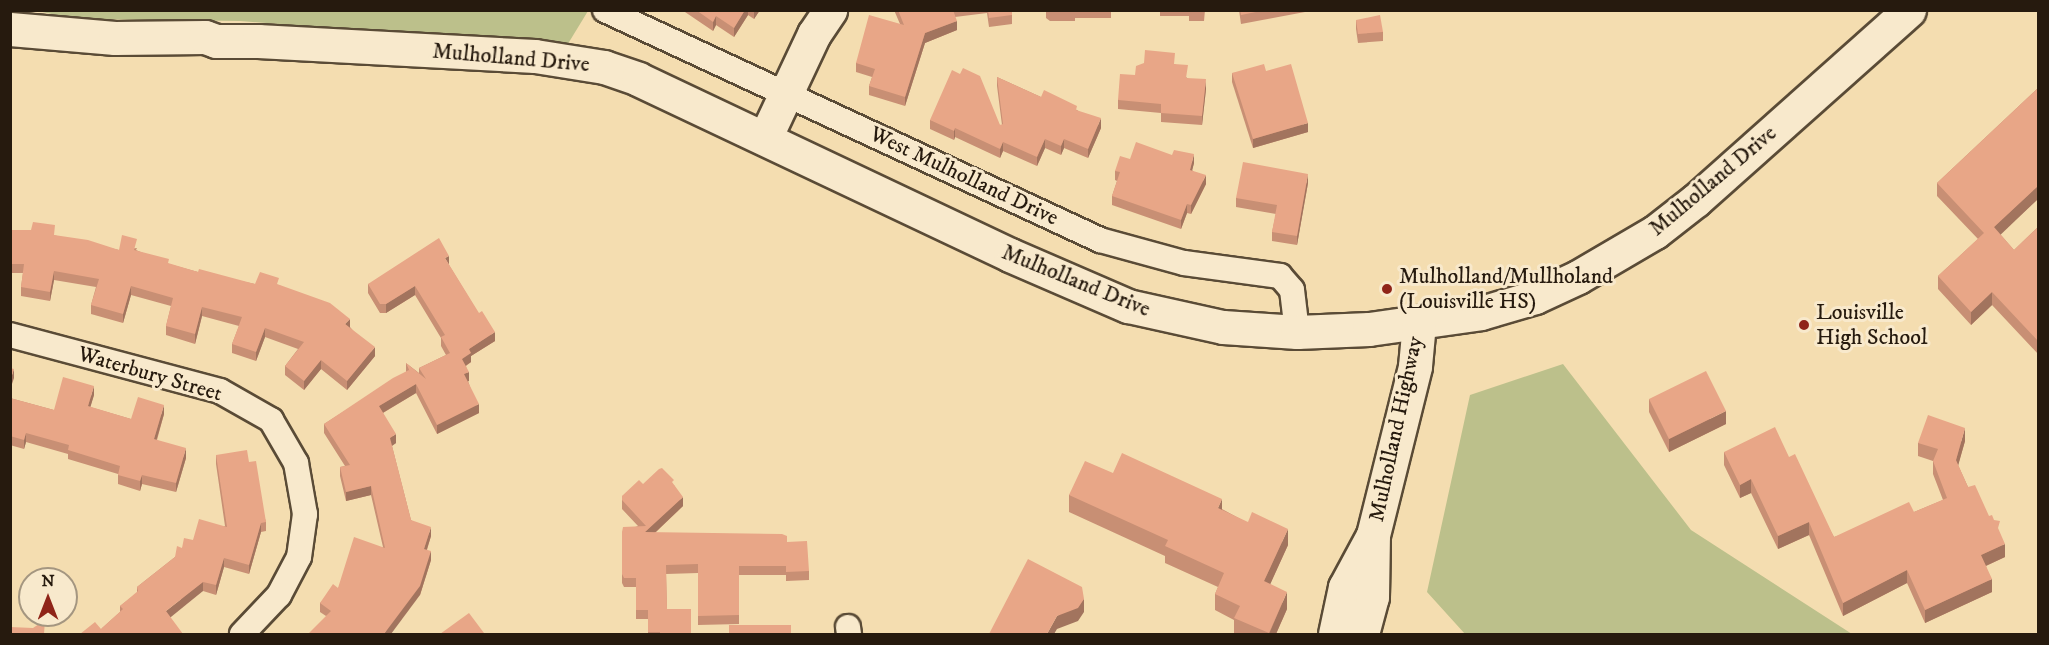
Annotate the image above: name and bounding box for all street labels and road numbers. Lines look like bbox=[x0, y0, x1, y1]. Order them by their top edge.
street label: Mulholland Drive bbox=[431, 38, 591, 78]
street label: Mulholland Drive bbox=[1644, 120, 1782, 242]
street label: West Mulholland Drive bbox=[865, 121, 1063, 231]
street label: Mulholland Drive bbox=[998, 239, 1154, 323]
street label: Mulholland Highway bbox=[1363, 334, 1429, 524]
street label: Waterbury Street bbox=[75, 341, 225, 407]

